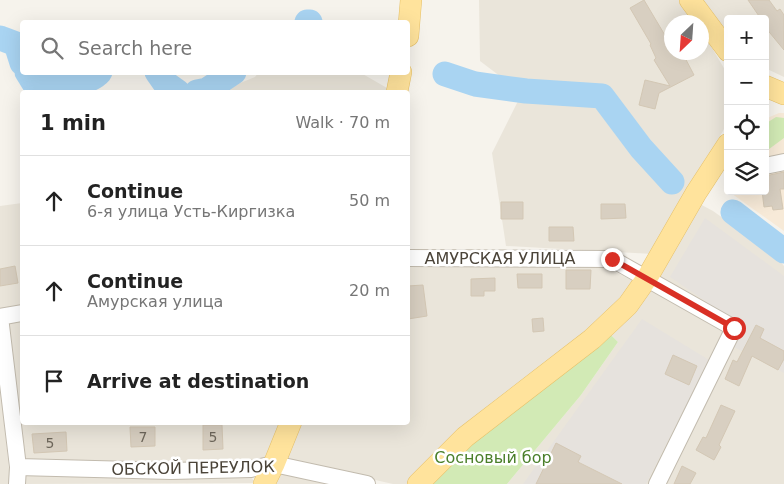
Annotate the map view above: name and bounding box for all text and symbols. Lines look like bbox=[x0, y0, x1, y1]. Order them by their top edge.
north arrow bbox=[664, 15, 709, 60]
map controls bbox=[724, 15, 769, 195]
button: + bbox=[724, 15, 769, 60]
search box bbox=[20, 20, 410, 75]
icon: search bbox=[38, 34, 66, 62]
text: Search here bbox=[78, 37, 192, 59]
button: − bbox=[724, 60, 769, 105]
button: locate bbox=[724, 105, 769, 150]
text: 1 min bbox=[40, 111, 106, 135]
text: Walk · 70 m bbox=[295, 113, 390, 132]
button: layers bbox=[724, 150, 769, 195]
text: Continue bbox=[87, 180, 183, 202]
icon: ahead bbox=[40, 187, 68, 215]
text: 50 m bbox=[349, 191, 390, 210]
text: 6-я улица Усть-Киргизка bbox=[87, 202, 295, 221]
route end bbox=[601, 248, 624, 271]
street label: АМУРСКАЯ УЛИЦА bbox=[425, 249, 576, 268]
text: Continue bbox=[87, 270, 183, 292]
icon: ahead bbox=[40, 277, 68, 305]
text: 20 m bbox=[349, 281, 390, 300]
text: Амурская улица bbox=[87, 292, 223, 311]
route start bbox=[723, 317, 746, 340]
icon: arrive bbox=[40, 367, 68, 395]
text: Arrive at destination bbox=[87, 370, 309, 392]
house number: 7 bbox=[139, 429, 147, 445]
house number: 5 bbox=[209, 429, 217, 445]
house number: 5 bbox=[46, 435, 54, 451]
park label: Сосновый бор bbox=[434, 448, 552, 467]
street label: ОБСКОЙ ПЕРЕУЛОК bbox=[111, 457, 275, 479]

